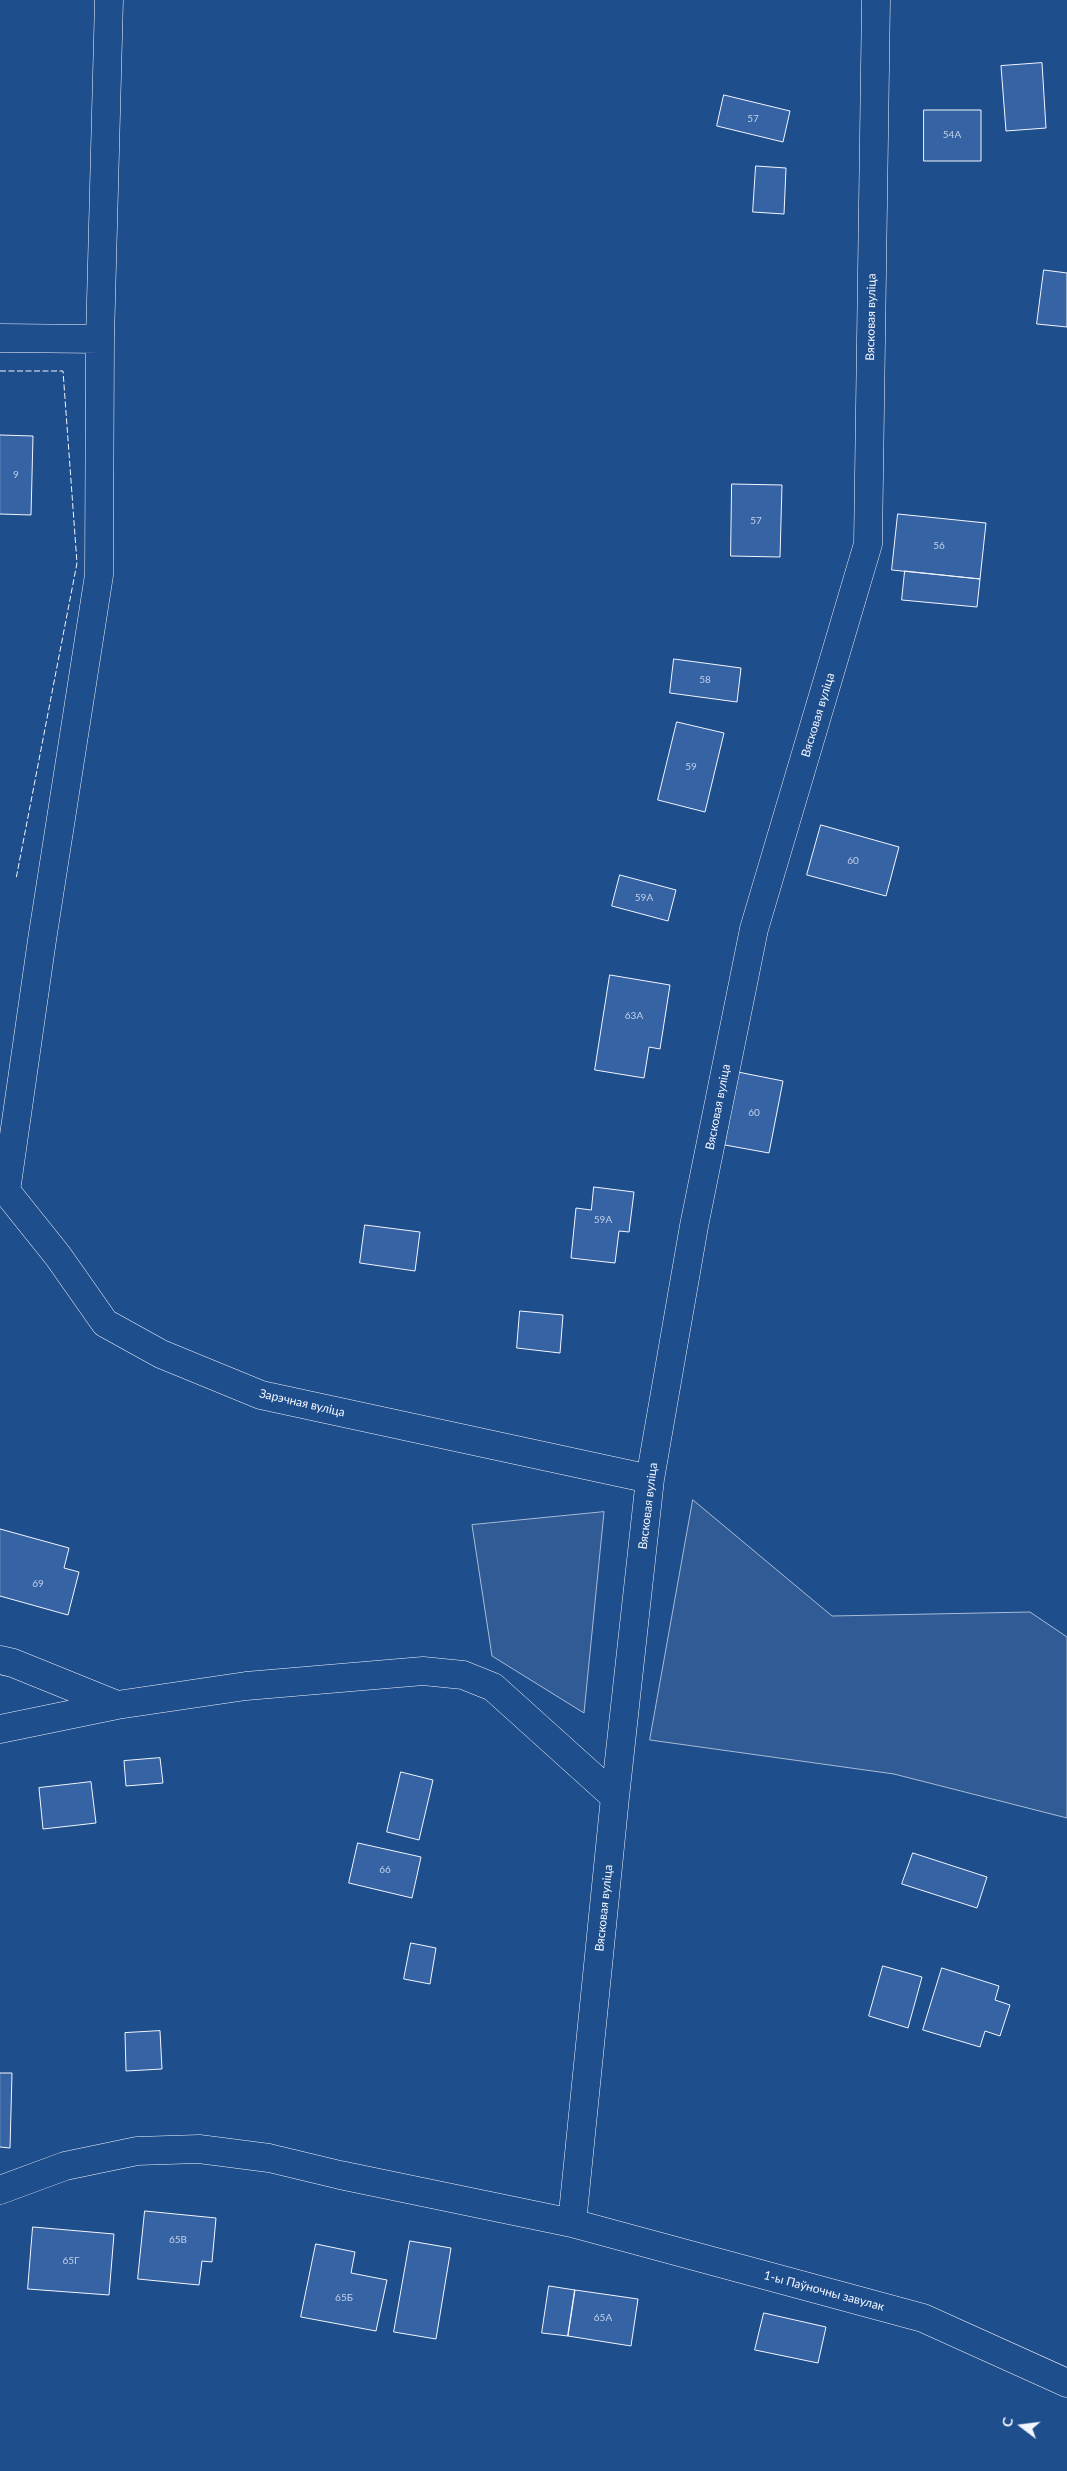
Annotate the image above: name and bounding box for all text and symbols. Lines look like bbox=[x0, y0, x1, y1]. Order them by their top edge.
house number: 57 bbox=[747, 113, 759, 125]
house number: 54А bbox=[943, 129, 961, 141]
street label: Вясковая вуліца bbox=[863, 273, 879, 361]
house number: 9 bbox=[13, 469, 19, 481]
house number: 57 bbox=[750, 515, 762, 527]
house number: 56 bbox=[933, 540, 945, 552]
street label: Вясковая вуліца bbox=[798, 671, 838, 759]
house number: 58 bbox=[699, 674, 711, 686]
house number: 59 bbox=[685, 761, 697, 773]
house number: 60 bbox=[847, 855, 859, 867]
house number: 59А bbox=[635, 892, 653, 904]
house number: 63А bbox=[625, 1010, 643, 1022]
street label: Вясковая вуліца bbox=[703, 1063, 733, 1151]
house number: 60 bbox=[748, 1107, 760, 1119]
house number: 59А bbox=[594, 1214, 612, 1226]
street label: Зарэчная вуліца bbox=[258, 1386, 346, 1420]
street label: Вясковая вуліца bbox=[636, 1462, 660, 1550]
house number: 69 bbox=[32, 1578, 44, 1590]
house number: 66 bbox=[379, 1864, 391, 1876]
street label: Вясковая вуліца bbox=[592, 1864, 616, 1952]
house number: 65В bbox=[169, 2234, 187, 2246]
house number: 65Г bbox=[63, 2255, 79, 2267]
street label: 1-ы Паўночны завулак bbox=[762, 2268, 886, 2314]
house number: 65Б bbox=[335, 2292, 353, 2304]
house number: 65А bbox=[594, 2312, 612, 2324]
north arrow bbox=[997, 2401, 1047, 2451]
text: С bbox=[998, 2415, 1016, 2429]

